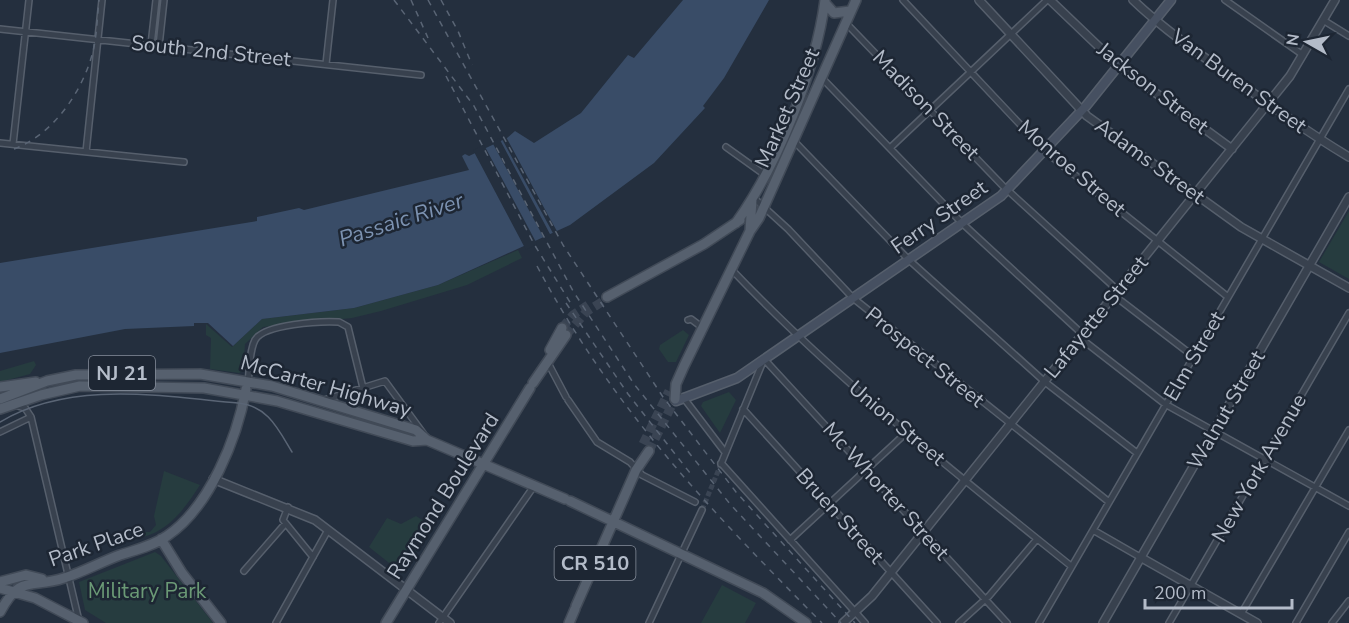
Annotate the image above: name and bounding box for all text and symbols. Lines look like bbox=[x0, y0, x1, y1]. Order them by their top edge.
north arrow bbox=[1277, 12, 1337, 72]
street label: Van Buren Street bbox=[1165, 22, 1313, 140]
street label: South 2nd Street bbox=[130, 29, 293, 73]
text: N bbox=[1281, 32, 1305, 47]
street label: Jackson Street bbox=[1091, 35, 1215, 141]
street label: Market Street bbox=[748, 43, 826, 172]
street label: Madison Street bbox=[866, 44, 986, 166]
street label: Adams Street bbox=[1089, 112, 1211, 211]
street label: Monroe Street bbox=[1012, 113, 1132, 223]
street label: Ferry Street bbox=[885, 173, 993, 260]
water label: Passaic River bbox=[335, 185, 468, 254]
street label: Lafayette Street bbox=[1038, 249, 1155, 384]
street label: Prospect Street bbox=[860, 300, 991, 414]
street label: Elm Street bbox=[1157, 306, 1231, 406]
street label: Walnut Street bbox=[1181, 345, 1272, 475]
street label: McCarter Highway bbox=[237, 348, 415, 424]
road number: NJ 21 bbox=[89, 356, 155, 390]
street label: Union Street bbox=[843, 374, 952, 472]
street label: New York Avenue bbox=[1205, 389, 1313, 547]
street label: Raymond Boulevard bbox=[380, 407, 506, 585]
street label: Mc Whorter Street bbox=[817, 416, 956, 566]
street label: Bruen Street bbox=[790, 462, 891, 570]
street label: Park Place bbox=[45, 515, 147, 573]
road number: CR 510 bbox=[554, 546, 636, 580]
scale bar bbox=[1145, 572, 1292, 610]
park label: Military Park bbox=[88, 577, 207, 605]
text: 200 m bbox=[1154, 581, 1206, 605]

